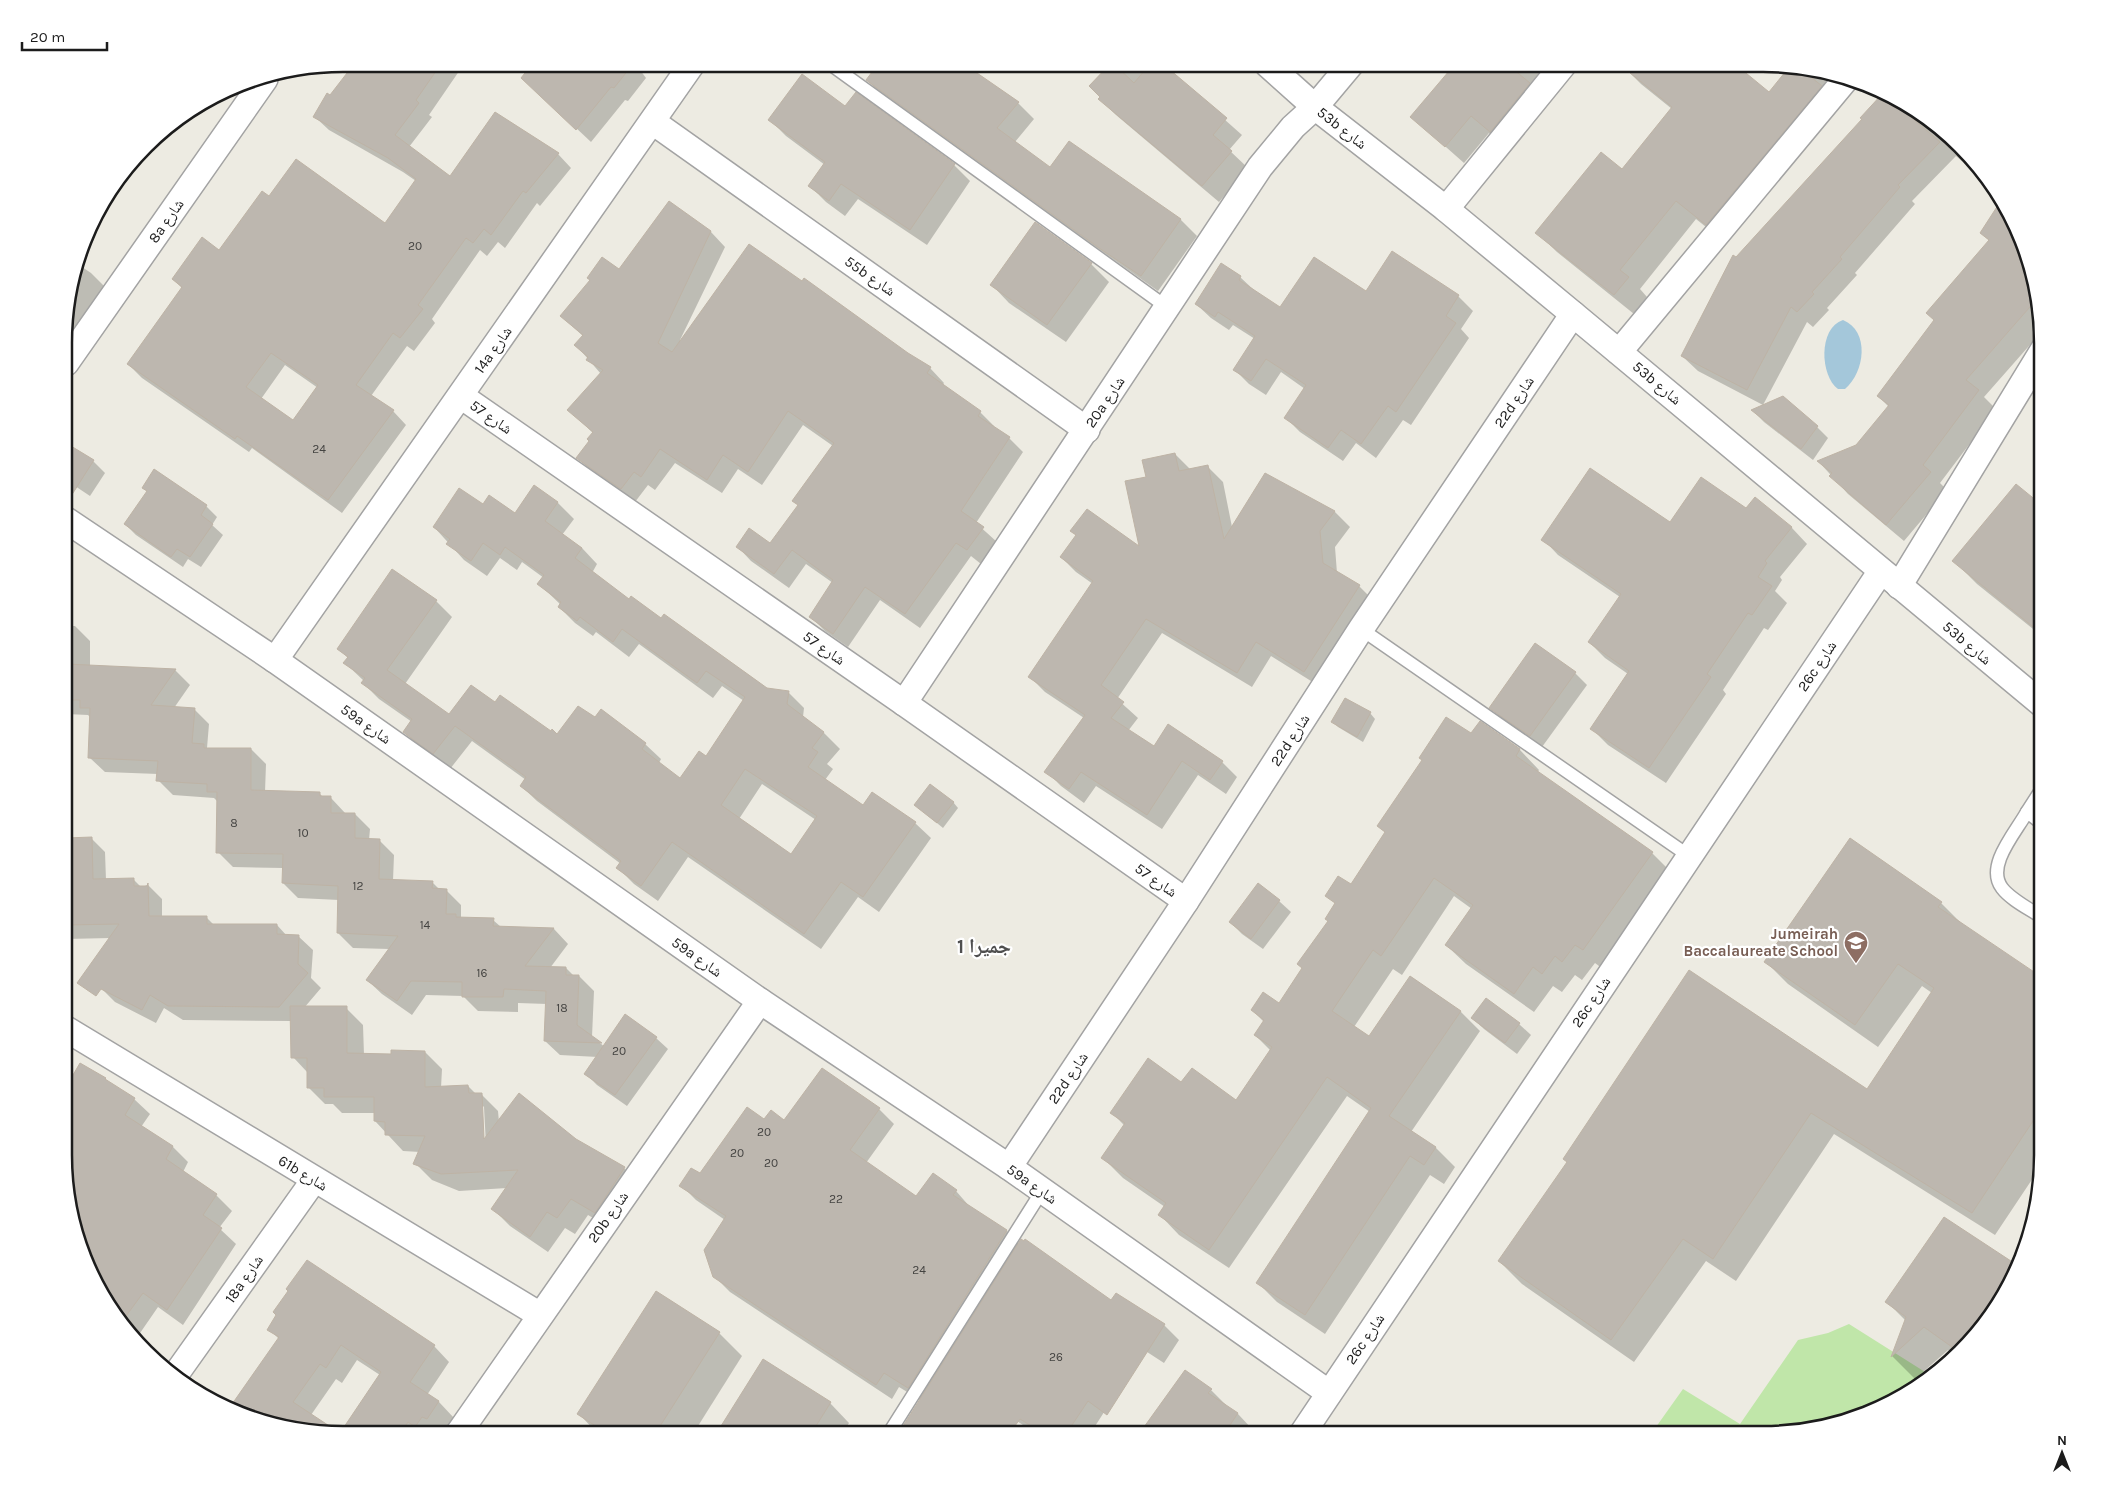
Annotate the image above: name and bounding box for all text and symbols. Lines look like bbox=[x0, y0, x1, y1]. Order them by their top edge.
scale bar bbox=[22, 20, 108, 52]
text: 20 m bbox=[30, 28, 65, 46]
street label: 53b شارع bbox=[1313, 103, 1371, 154]
street label: 8a شارع bbox=[144, 195, 188, 247]
house number: 20 bbox=[408, 239, 422, 253]
street label: 55b شارع bbox=[841, 252, 899, 301]
street label: 14a شارع bbox=[470, 323, 517, 378]
street label: 53b شارع bbox=[1628, 357, 1685, 409]
street label: 20a شارع bbox=[1081, 373, 1130, 432]
street label: 22d شارع bbox=[1490, 373, 1539, 432]
street label: شارع 57 bbox=[466, 396, 516, 439]
house number: 24 bbox=[312, 442, 326, 456]
street label: 53b شارع bbox=[1938, 617, 1995, 669]
street label: شارع 57 bbox=[799, 627, 849, 670]
street label: 26c شارع bbox=[1794, 637, 1841, 695]
street label: 59a شارع bbox=[337, 700, 395, 749]
street label: 22d شارع bbox=[1267, 711, 1314, 770]
house number: 8 bbox=[230, 816, 238, 830]
house number: 10 bbox=[297, 826, 309, 840]
street label: شارع 57 bbox=[1131, 859, 1181, 902]
house number: 12 bbox=[353, 879, 364, 893]
house number: 14 bbox=[420, 918, 431, 932]
place label: Jumeirah Baccalaureate School bbox=[1683, 925, 1838, 960]
school or university icon: Jumeirah Baccalaureate School bbox=[1843, 930, 1869, 964]
street label: 59a شارع bbox=[668, 933, 726, 982]
district label: جميرا 1 bbox=[957, 935, 1011, 958]
house number: 16 bbox=[477, 966, 488, 980]
street label: 26c شارع bbox=[1568, 973, 1615, 1031]
house number: 18 bbox=[556, 1001, 568, 1015]
house number: 20 bbox=[612, 1044, 626, 1058]
street label: 22d شارع bbox=[1044, 1049, 1093, 1108]
house number: 20 bbox=[757, 1125, 771, 1139]
house number: 20 bbox=[730, 1146, 744, 1160]
street label: 61b شارع bbox=[274, 1151, 331, 1196]
house number: 20 bbox=[764, 1156, 778, 1170]
street label: 59a شارع bbox=[1003, 1160, 1061, 1209]
street label: 20b شارع bbox=[584, 1188, 633, 1247]
house number: 22 bbox=[829, 1192, 843, 1206]
street label: 18a شارع bbox=[221, 1251, 268, 1307]
house number: 24 bbox=[912, 1263, 926, 1277]
street label: 26c شارع bbox=[1342, 1310, 1389, 1368]
house number: 26 bbox=[1049, 1350, 1063, 1364]
north arrow bbox=[2037, 1428, 2087, 1478]
text: N bbox=[2057, 1432, 2067, 1449]

